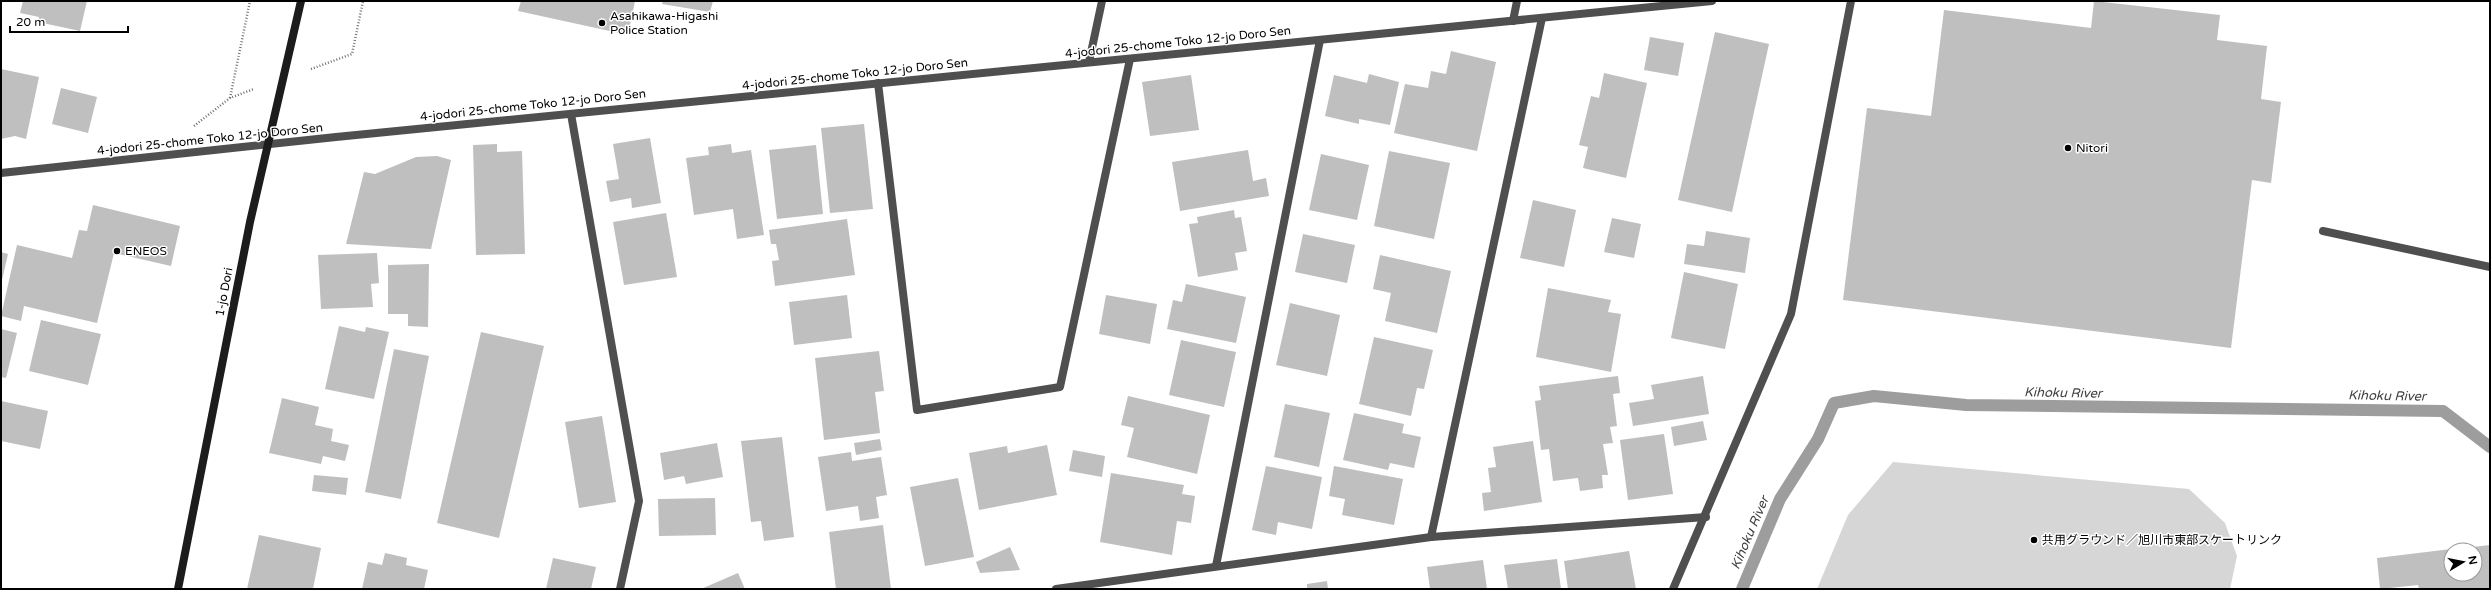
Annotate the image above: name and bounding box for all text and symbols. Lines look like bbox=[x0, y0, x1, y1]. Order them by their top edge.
scale bar bbox=[10, 8, 128, 34]
place label: Asahikawa-Higashi Police Station bbox=[610, 9, 718, 37]
text: 20 m bbox=[16, 15, 45, 29]
marker: Asahikawa-Higashi Police Station bbox=[597, 18, 607, 28]
street label: 4-jodori 25-chome Toko 12-jo Doro Sen bbox=[1064, 23, 1292, 61]
street label: 4-jodori 25-chome Toko 12-jo Doro Sen bbox=[741, 55, 969, 93]
street label: 4-jodori 25-chome Toko 12-jo Doro Sen bbox=[419, 86, 647, 124]
street label: 4-jodori 25-chome Toko 12-jo Doro Sen bbox=[96, 120, 324, 158]
place label: Nitori bbox=[2076, 141, 2108, 155]
marker: Nitori bbox=[2063, 143, 2073, 153]
place label: ENEOS bbox=[125, 244, 167, 258]
marker: ENEOS bbox=[112, 246, 122, 256]
street label: 1-jo Dori bbox=[212, 266, 236, 318]
water label: Kihoku River bbox=[2024, 384, 2104, 402]
water label: Kihoku River bbox=[2348, 387, 2428, 405]
water label: Kihoku River bbox=[1727, 492, 1773, 572]
place label: 共用グラウンド／旭川市東部スケートリンク bbox=[2042, 533, 2282, 547]
marker: 共用グラウンド／旭川市東部スケートリンク bbox=[2029, 535, 2039, 545]
north arrow bbox=[2443, 542, 2483, 582]
text: N bbox=[2465, 555, 2480, 566]

